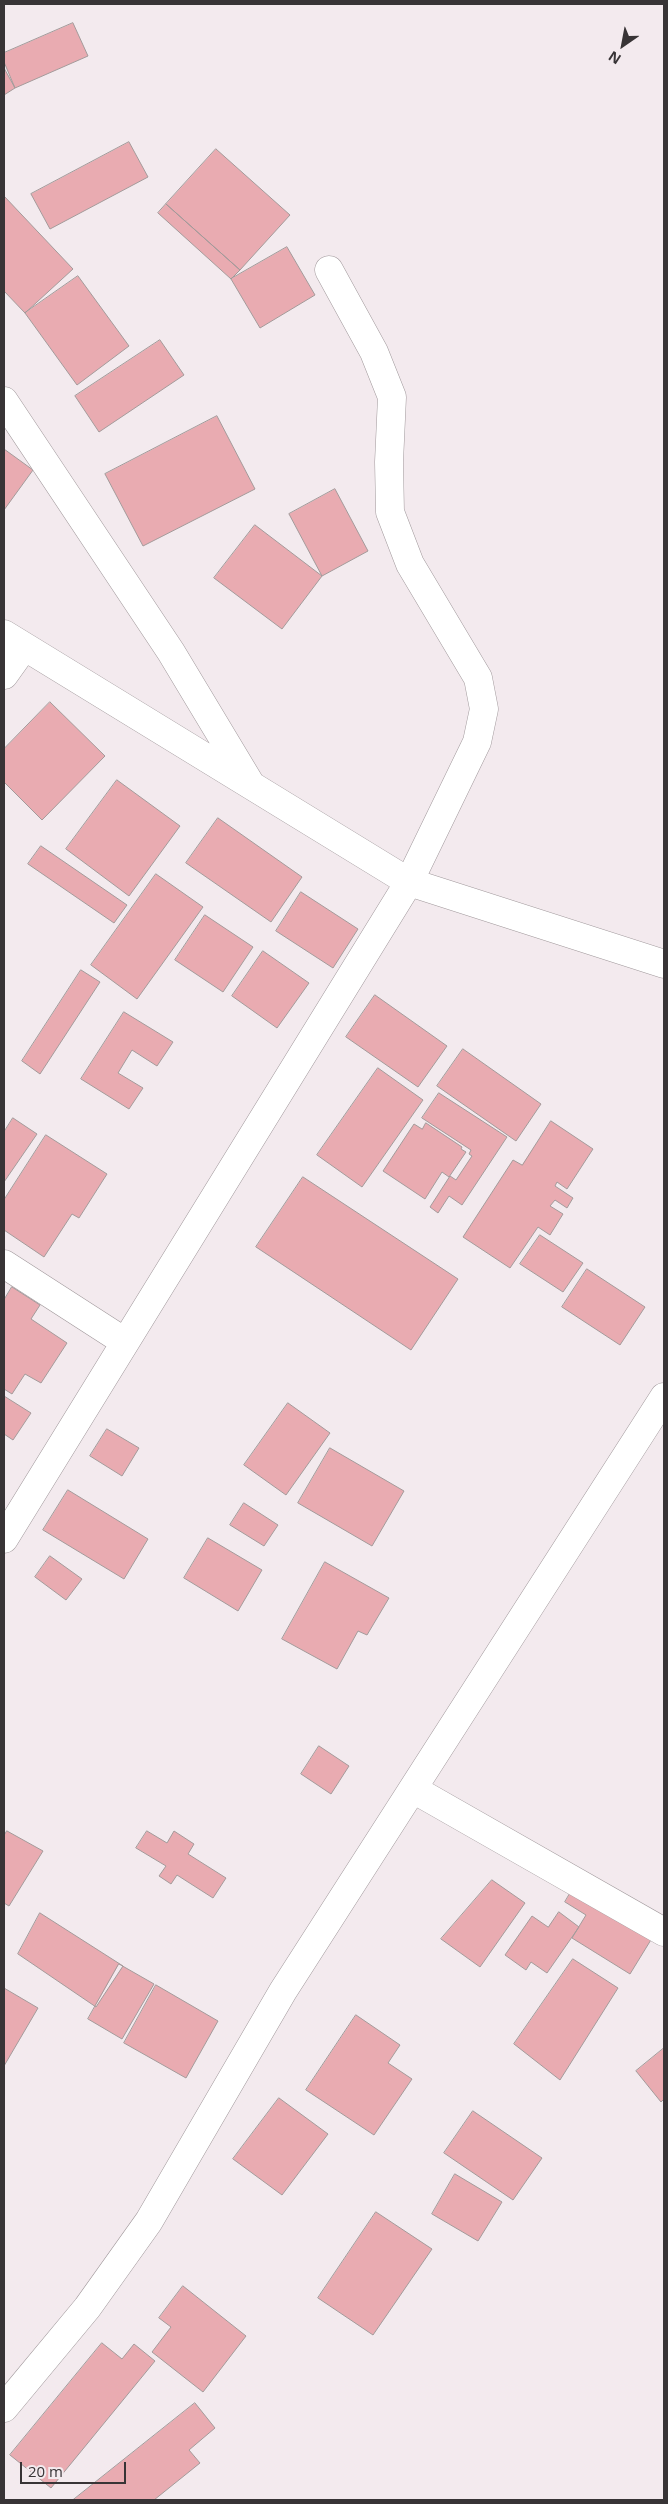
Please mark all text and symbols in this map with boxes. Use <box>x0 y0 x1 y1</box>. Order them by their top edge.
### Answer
north arrow <box>598 20 648 70</box>
text: N <box>605 47 625 69</box>
scale bar <box>22 2452 129 2484</box>
text: 20 m <box>28 2461 63 2481</box>

